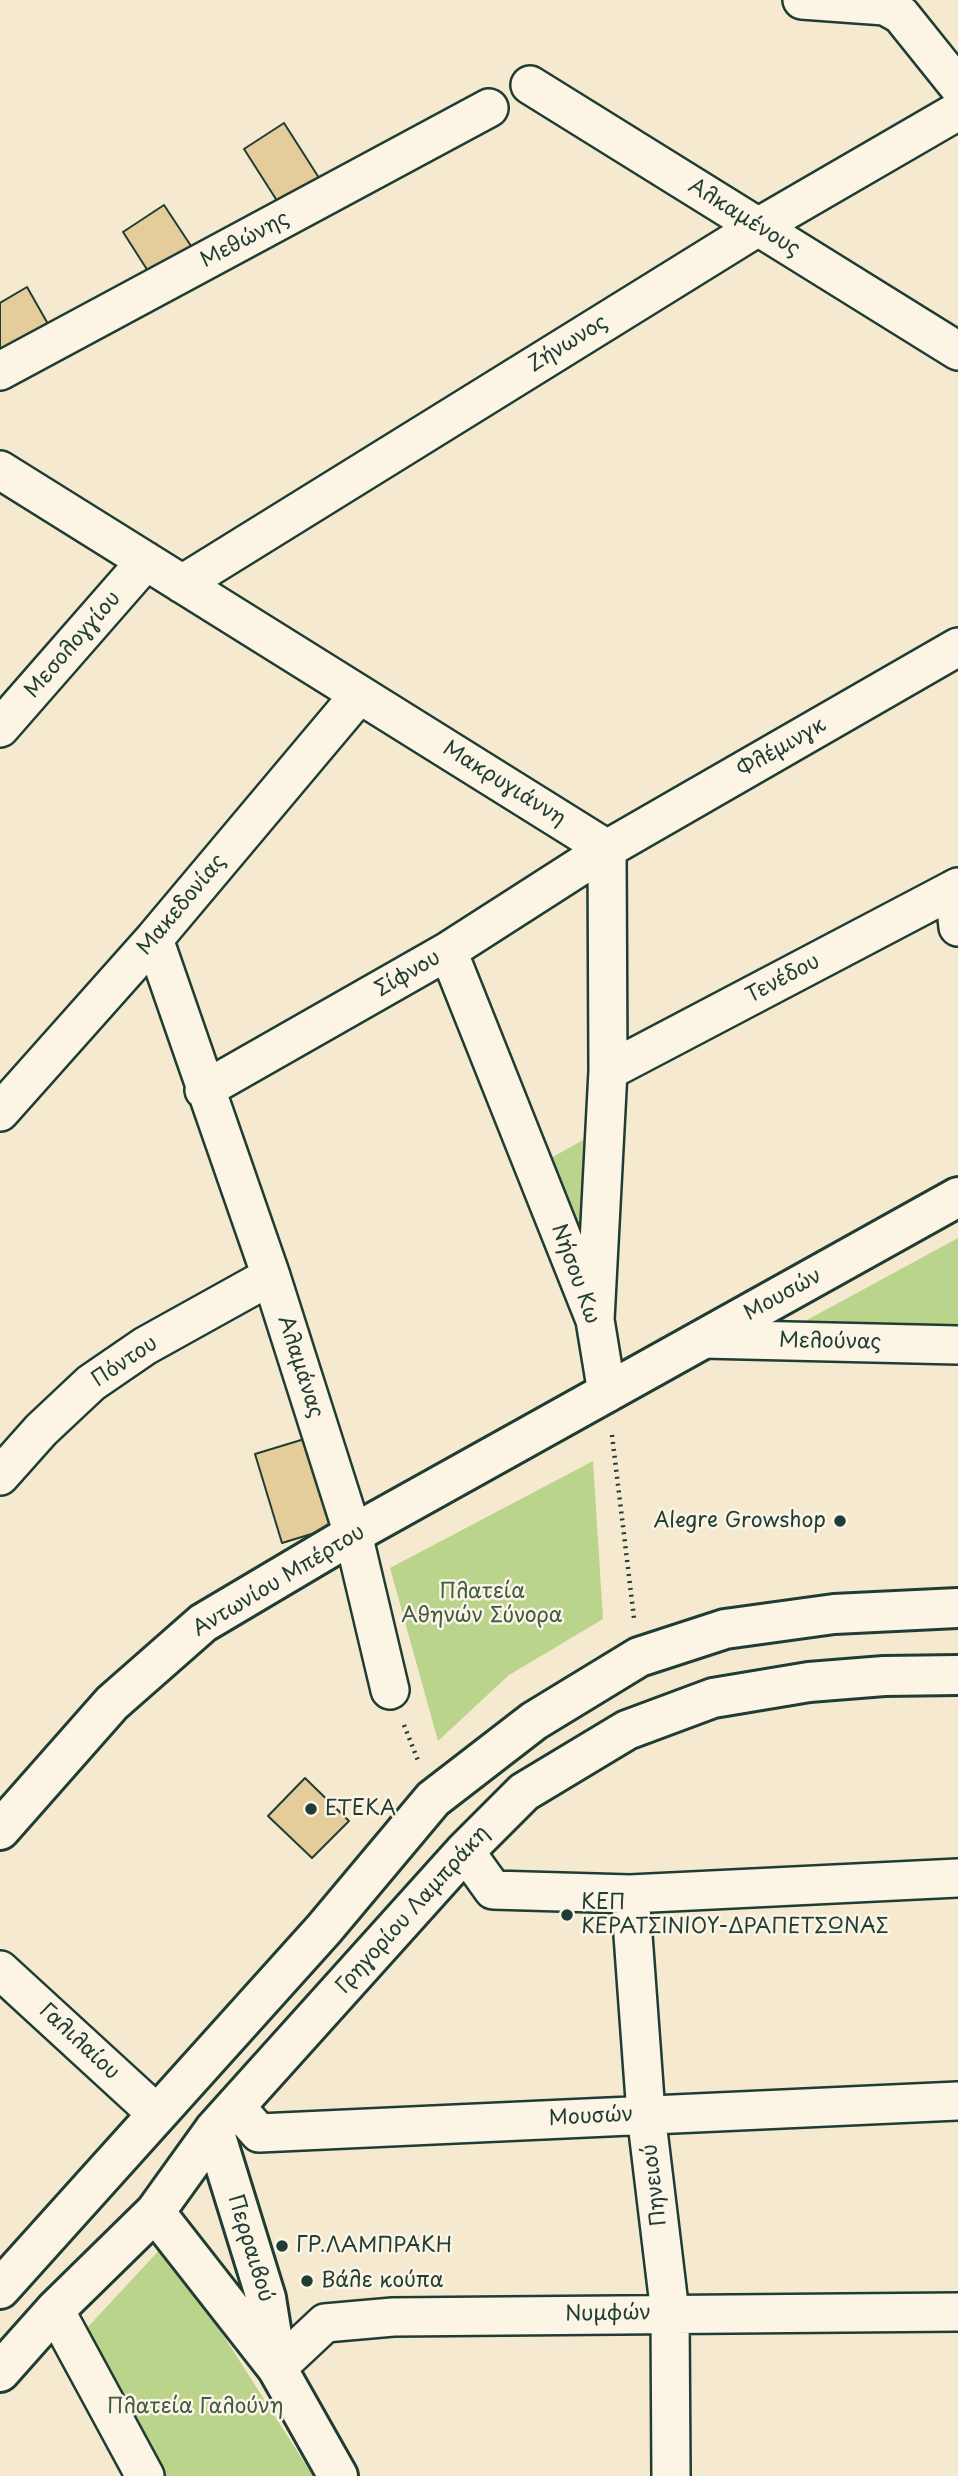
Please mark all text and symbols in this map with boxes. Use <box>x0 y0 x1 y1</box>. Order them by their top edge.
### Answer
street label: Αλκαμένους <box>684 174 804 262</box>
street label: Μεθώνης <box>196 206 294 274</box>
street label: Ζήνωνος <box>524 310 612 378</box>
street label: Μεσολογγίου <box>20 586 126 704</box>
street label: Φλέμινγκ <box>733 713 831 783</box>
street label: Μακρυγιάννη <box>438 736 570 832</box>
street label: Μακεδονίας <box>133 849 231 961</box>
street label: Σίφνου <box>371 945 445 1003</box>
street label: Τενέδου <box>742 949 824 1009</box>
street label: Νήσου Κω <box>545 1221 605 1327</box>
street label: Μουσών <box>740 1263 826 1327</box>
street label: Αλαμάνας <box>272 1313 328 1421</box>
street label: Μελούνας <box>779 1329 881 1355</box>
street label: Πόντου <box>88 1331 162 1393</box>
place label: Alegre Growshop <box>653 1508 826 1534</box>
marker: Alegre Growshop <box>832 1513 848 1529</box>
street label: Αντωνίου Μπέρτου <box>189 1520 369 1642</box>
park label: Πλατεία Αθηνών Σύνορα <box>401 1579 563 1629</box>
place label: ΕΤΕΚΑ <box>325 1796 396 1822</box>
marker: ΕΤΕΚΑ <box>303 1801 319 1817</box>
street label: Γρηγορίου Λαμπράκη <box>331 1821 495 1999</box>
place label: ΚΕΠ ΚΕΡΑΤΣΙΝΙΟΥ-ΔΡΑΠΕΤΣΩΝΑΣ <box>581 1890 889 1940</box>
marker: ΚΕΠ ΚΕΡΑΤΣΙΝΙΟΥ-ΔΡΑΠΕΤΣΩΝΑΣ <box>559 1907 575 1923</box>
street label: Γαλιλαίου <box>34 1999 124 2085</box>
street label: Μουσών <box>548 2102 634 2132</box>
street label: Πηνειού <box>637 2143 673 2227</box>
street label: Περραιβού <box>222 2191 278 2305</box>
place label: ΓΡ.ΛΑΜΠΡΑΚΗ <box>296 2233 452 2259</box>
marker: ΓΡ.ΛΑΜΠΡΑΚΗ <box>274 2238 290 2254</box>
place label: Βάλε κούπα <box>321 2268 444 2294</box>
marker: Βάλε κούπα <box>299 2273 315 2289</box>
street label: Νυμφών <box>565 2301 651 2327</box>
park label: Πλατεία Γαλούνη <box>107 2394 283 2420</box>

